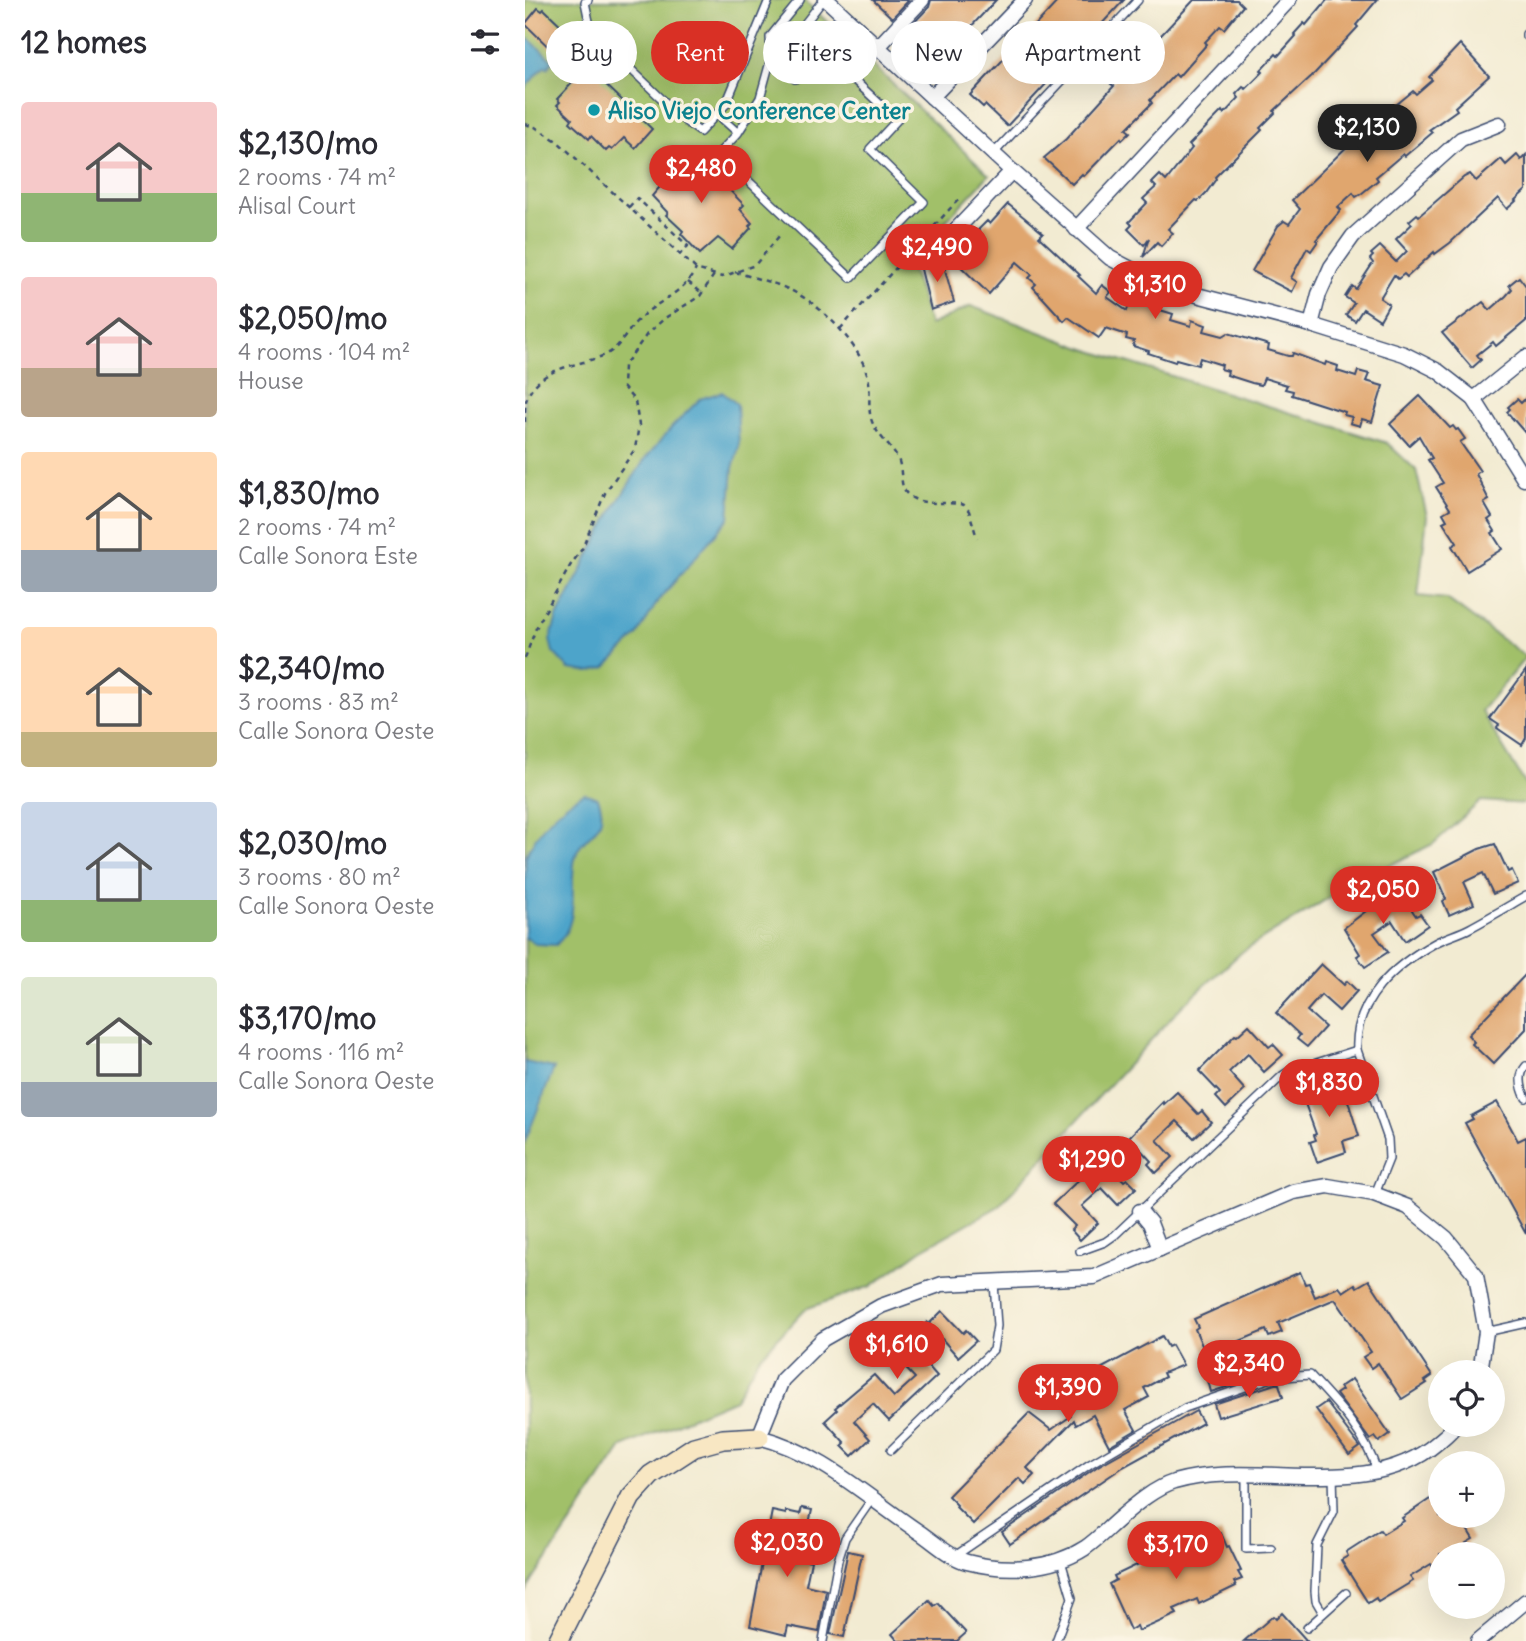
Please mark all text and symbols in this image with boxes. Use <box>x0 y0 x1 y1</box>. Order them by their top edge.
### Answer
chip: Buy <box>546 21 637 84</box>
chip: Rent <box>651 21 749 84</box>
chip: Filters <box>763 21 877 84</box>
chip: New <box>891 21 987 84</box>
chip: Apartment <box>1001 21 1165 84</box>
text: 12 homes <box>21 23 147 61</box>
icon: filters <box>466 23 504 61</box>
place label: Aliso Viejo Conference Center <box>608 96 911 125</box>
marker: Aliso Viejo Conference Center <box>586 102 602 118</box>
pin: $2,130 <box>1310 104 1424 164</box>
text: $2,130 <box>1334 112 1400 141</box>
text: $2,130/mo <box>238 124 378 162</box>
icon: home <box>77 130 161 214</box>
pin: $2,480 <box>644 146 758 205</box>
text: $2,480 <box>665 153 737 182</box>
text: 2 rooms · 74 m² <box>238 162 396 191</box>
text: Alisal Court <box>238 191 356 220</box>
pin: $2,490 <box>880 224 994 284</box>
text: $2,490 <box>901 232 973 261</box>
pin: $1,310 <box>1098 262 1212 321</box>
text: $1,310 <box>1123 269 1187 298</box>
text: $2,050/mo <box>238 299 387 337</box>
icon: home <box>77 305 161 389</box>
text: 4 rooms · 104 m² <box>238 337 410 366</box>
text: House <box>238 366 304 395</box>
text: $1,830/mo <box>238 474 380 512</box>
icon: home <box>77 480 161 564</box>
text: 2 rooms · 74 m² <box>238 512 396 541</box>
text: Calle Sonora Este <box>238 541 418 570</box>
text: $2,340/mo <box>238 649 385 687</box>
icon: home <box>77 655 161 739</box>
text: 3 rooms · 83 m² <box>238 687 399 716</box>
text: Calle Sonora Oeste <box>238 716 435 745</box>
text: $2,030/mo <box>238 824 387 862</box>
icon: home <box>77 830 161 914</box>
text: 3 rooms · 80 m² <box>238 862 401 891</box>
pin: $2,050 <box>1326 866 1440 926</box>
text: $2,050 <box>1346 874 1420 903</box>
text: Calle Sonora Oeste <box>238 891 435 920</box>
text: $3,170/mo <box>238 999 376 1037</box>
icon: home <box>77 1005 161 1089</box>
text: 4 rooms · 116 m² <box>238 1037 404 1066</box>
pin: $1,830 <box>1272 1060 1386 1119</box>
text: Calle Sonora Oeste <box>238 1066 435 1095</box>
text: $1,830 <box>1295 1067 1363 1096</box>
pin: $1,290 <box>1035 1136 1149 1196</box>
text: $1,290 <box>1058 1144 1126 1173</box>
pin: $1,610 <box>840 1322 954 1381</box>
text: $1,610 <box>865 1329 929 1358</box>
pin: $2,340 <box>1192 1340 1306 1400</box>
text: $2,340 <box>1213 1348 1285 1377</box>
map controls <box>1428 1360 1505 1619</box>
button: locate <box>1428 1360 1505 1437</box>
pin: $1,390 <box>1011 1364 1125 1424</box>
text: $1,390 <box>1034 1372 1102 1401</box>
button: + <box>1428 1451 1505 1528</box>
pin: $2,030 <box>730 1520 844 1579</box>
pin: $3,170 <box>1119 1522 1233 1581</box>
text: $2,030 <box>750 1527 824 1556</box>
text: $3,170 <box>1143 1529 1209 1558</box>
button: − <box>1428 1542 1505 1619</box>

